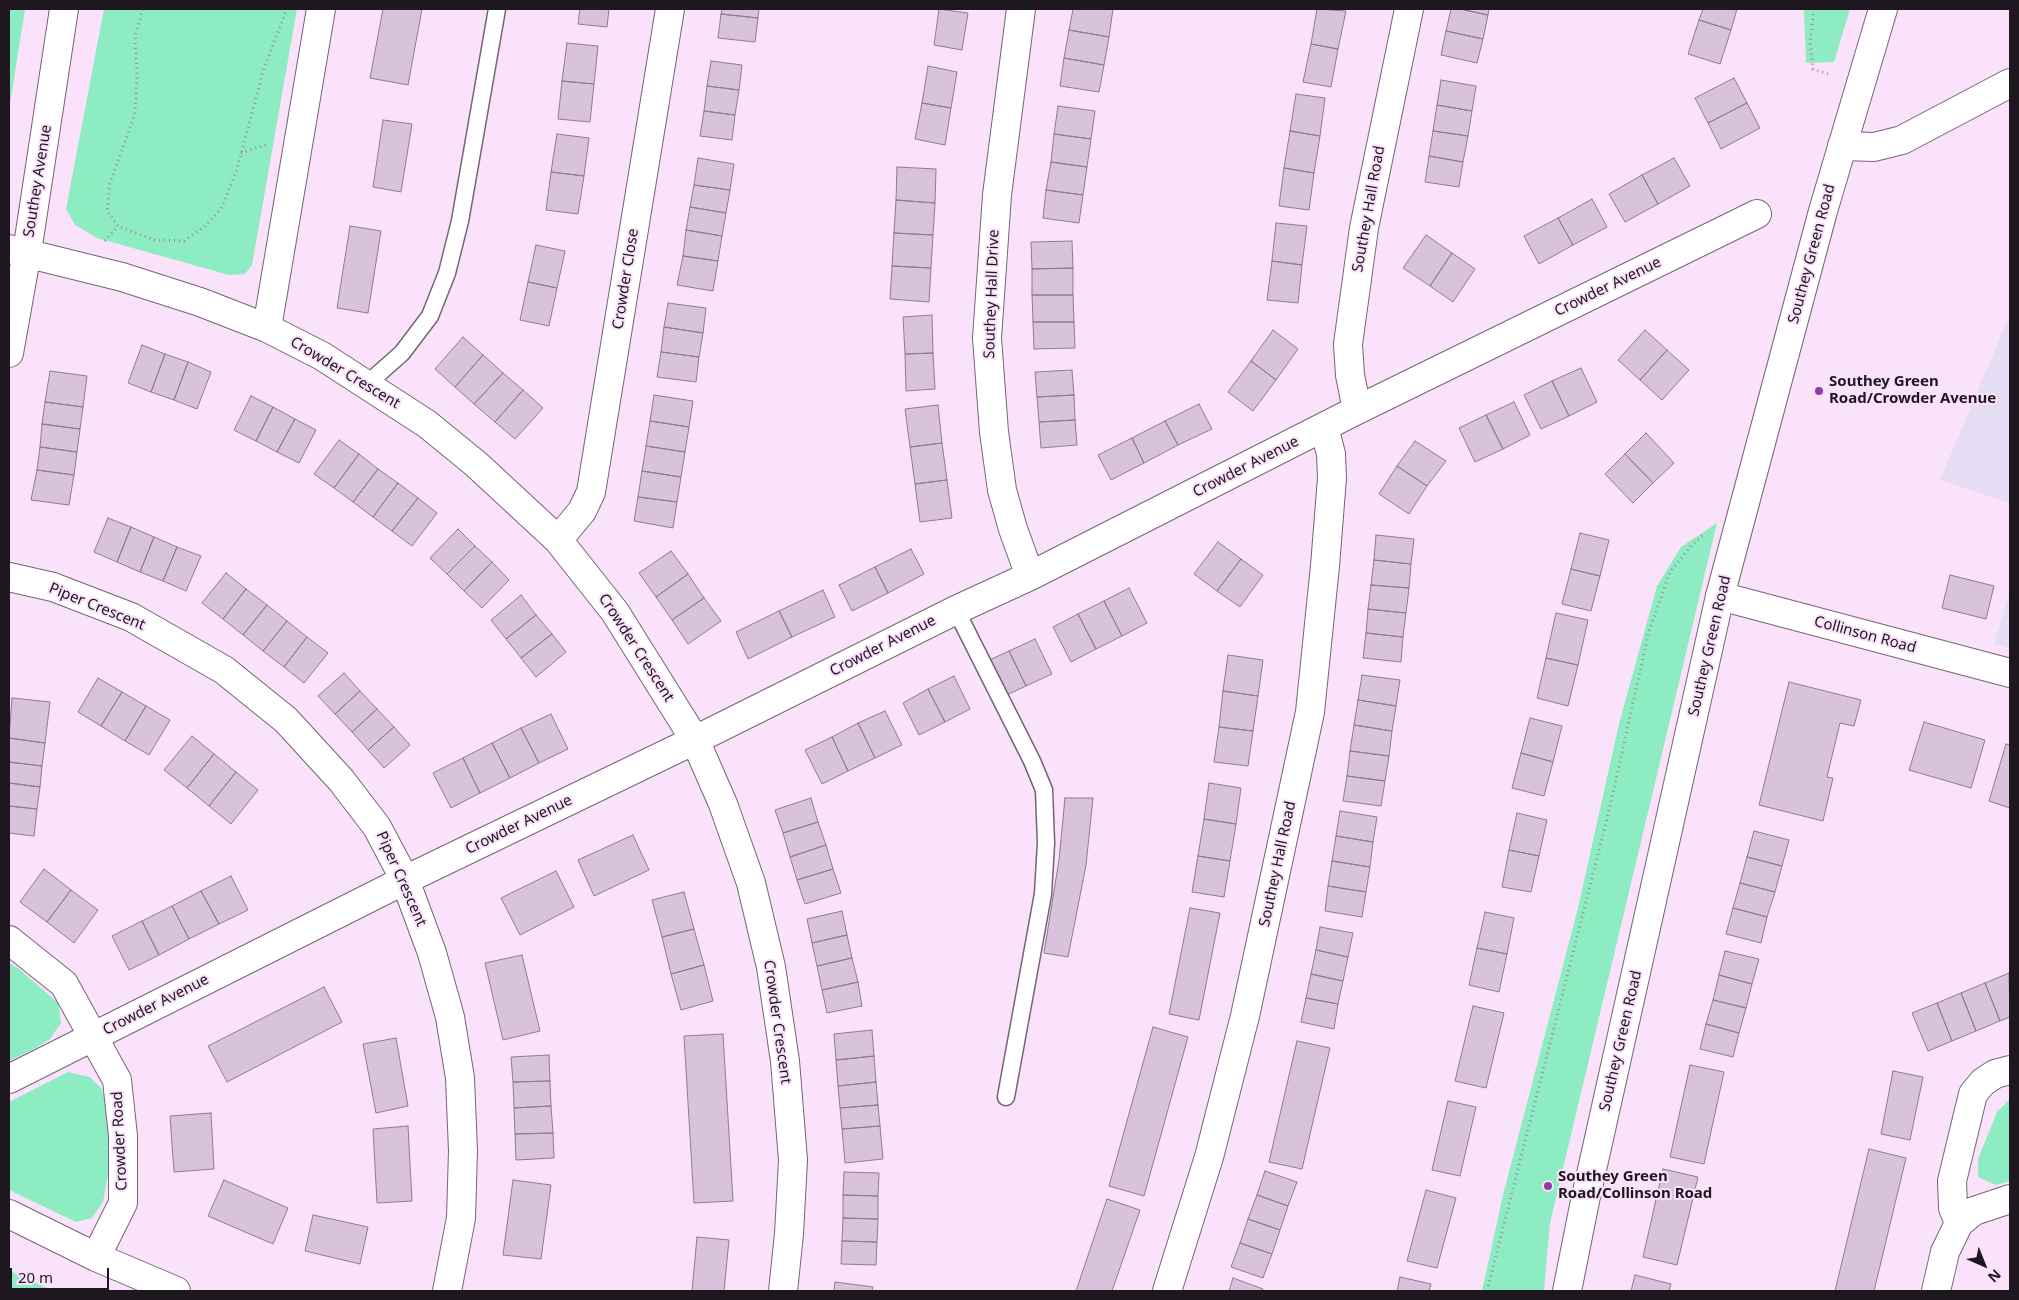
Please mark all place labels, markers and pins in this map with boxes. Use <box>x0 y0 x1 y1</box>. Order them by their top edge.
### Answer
place label: Southey Green Road/Crowder Avenue <box>1829 373 1996 408</box>
marker: Southey Green Road/Crowder Avenue <box>1813 385 1825 397</box>
place label: Southey Green Road/Collinson Road <box>1558 1168 1712 1203</box>
marker: Southey Green Road/Collinson Road <box>1542 1180 1554 1192</box>

